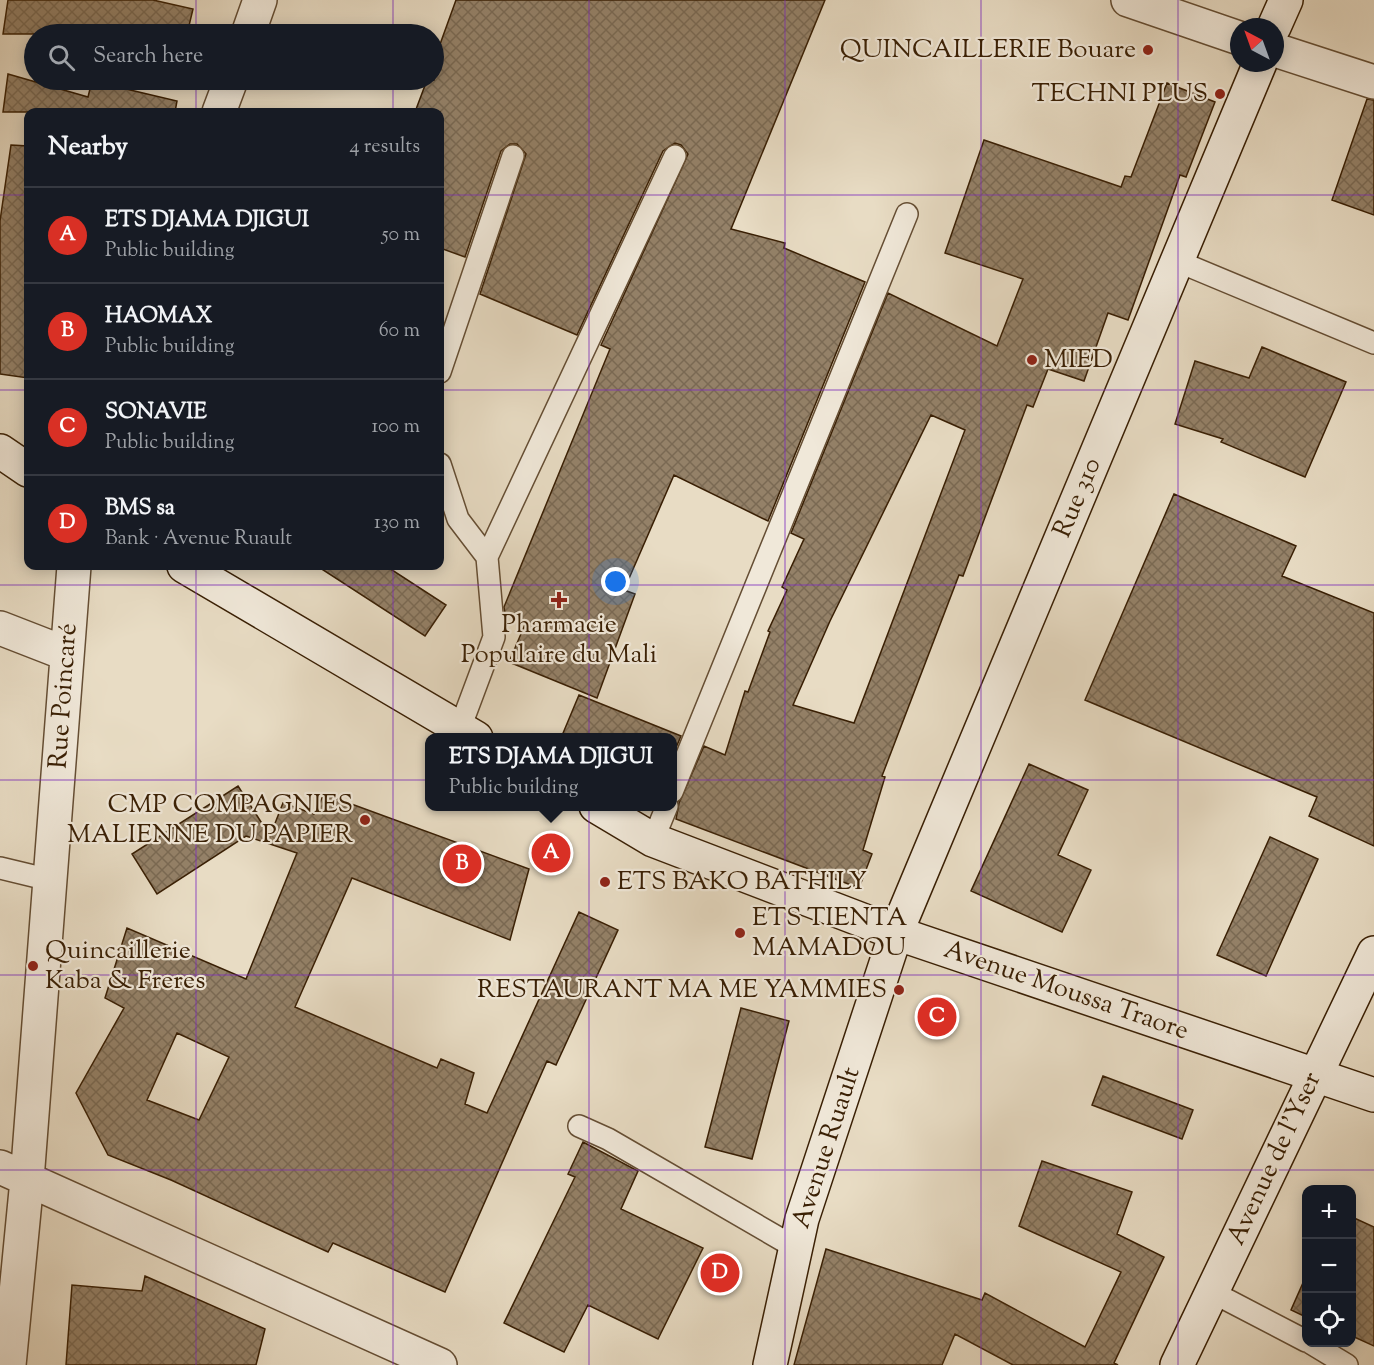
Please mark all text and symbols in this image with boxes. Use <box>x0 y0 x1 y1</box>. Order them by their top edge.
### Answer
north arrow <box>1230 18 1284 72</box>
search box <box>24 24 444 90</box>
place label: QUINCAILLERIE Bouare <box>840 32 1136 69</box>
icon: search <box>45 41 78 74</box>
text: Search here <box>93 41 203 73</box>
marker: QUINCAILLERIE Bouare <box>1141 43 1155 57</box>
place label: TECHNI PLUS <box>1031 76 1208 113</box>
marker: TECHNI PLUS <box>1213 87 1227 101</box>
text: Nearby <box>48 129 128 166</box>
text: 4 results <box>349 133 420 162</box>
text: ETS DJAMA DJIGUI <box>105 205 309 237</box>
text: A <box>59 221 76 250</box>
text: 50 m <box>382 221 420 250</box>
text: Public building <box>105 237 235 266</box>
text: HAOMAX <box>105 301 212 333</box>
text: B <box>61 317 74 346</box>
text: 60 m <box>379 317 420 346</box>
text: Public building <box>105 333 235 362</box>
place label: MIED <box>1044 342 1113 379</box>
marker: MIED <box>1025 353 1039 367</box>
text: SONAVIE <box>105 397 207 429</box>
text: C <box>59 413 76 442</box>
text: 100 m <box>371 413 420 442</box>
text: Public building <box>105 429 235 458</box>
street label: Rue 310 <box>1045 452 1111 544</box>
text: BMS sa <box>105 493 175 525</box>
text: D <box>60 509 75 538</box>
text: 130 m <box>374 509 420 538</box>
text: Bank · Avenue Ruault <box>105 525 292 554</box>
your location <box>601 567 630 596</box>
marker: Pharmacie Populaire du Mali <box>552 593 566 607</box>
place label: Pharmacie Populaire du Mali <box>461 607 657 674</box>
street label: Rue Poincaré <box>40 622 88 770</box>
popup <box>425 733 677 811</box>
text: ETS DJAMA DJIGUI <box>449 742 653 774</box>
text: Public building <box>449 774 579 803</box>
place label: CMP COMPAGNIES MALIENNE DU PAPIER <box>67 787 353 854</box>
marker: CMP COMPAGNIES MALIENNE DU PAPIER <box>358 813 372 827</box>
pin: A <box>532 830 570 876</box>
pin: B <box>442 842 482 886</box>
place label: ETS BAKO BATHILY <box>617 864 867 901</box>
marker: ETS BAKO BATHILY <box>598 875 612 889</box>
place label: ETS TIENTA MAMADOU <box>752 900 907 967</box>
marker: ETS TIENTA MAMADOU <box>733 926 747 940</box>
street label: Avenue Moussa Traore <box>939 932 1193 1050</box>
place label: Quincaillerie Kaba & Freres <box>45 933 205 1000</box>
marker: Quincaillerie Kaba & Freres <box>26 959 40 973</box>
place label: RESTAURANT MA ME YAMMIES <box>477 972 887 1009</box>
marker: RESTAURANT MA ME YAMMIES <box>892 983 906 997</box>
pin: C <box>918 994 956 1040</box>
street label: Avenue Ruault <box>783 1062 871 1234</box>
street label: Avenue de l'Yser <box>1219 1066 1331 1252</box>
map controls <box>1302 1185 1356 1347</box>
button: + <box>1302 1185 1356 1239</box>
button: − <box>1302 1239 1356 1293</box>
pin: D <box>700 1250 740 1296</box>
button: locate <box>1302 1293 1356 1347</box>

